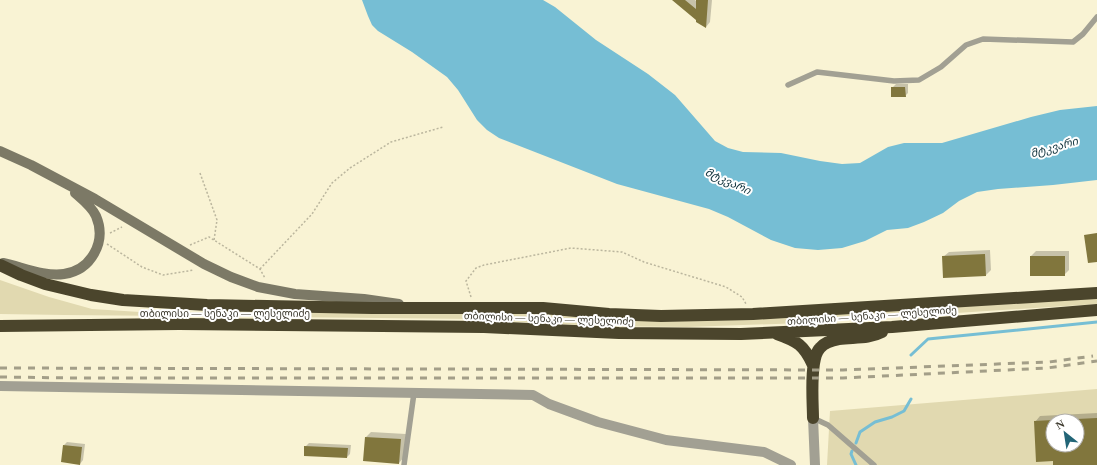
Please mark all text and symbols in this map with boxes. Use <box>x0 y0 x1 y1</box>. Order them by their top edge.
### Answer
water label: მტკვარი <box>1029 134 1080 160</box>
water label: მტკვარი <box>703 166 753 198</box>
street label: თბილისი — სენაკი — ლესელიძე <box>787 304 958 328</box>
street label: თბილისი — სენაკი — ლესელიძე <box>140 308 310 320</box>
street label: თბილისი — სენაკი — ლესელიძე <box>464 310 634 328</box>
north arrow <box>1045 413 1085 453</box>
text: N <box>1054 417 1066 432</box>

